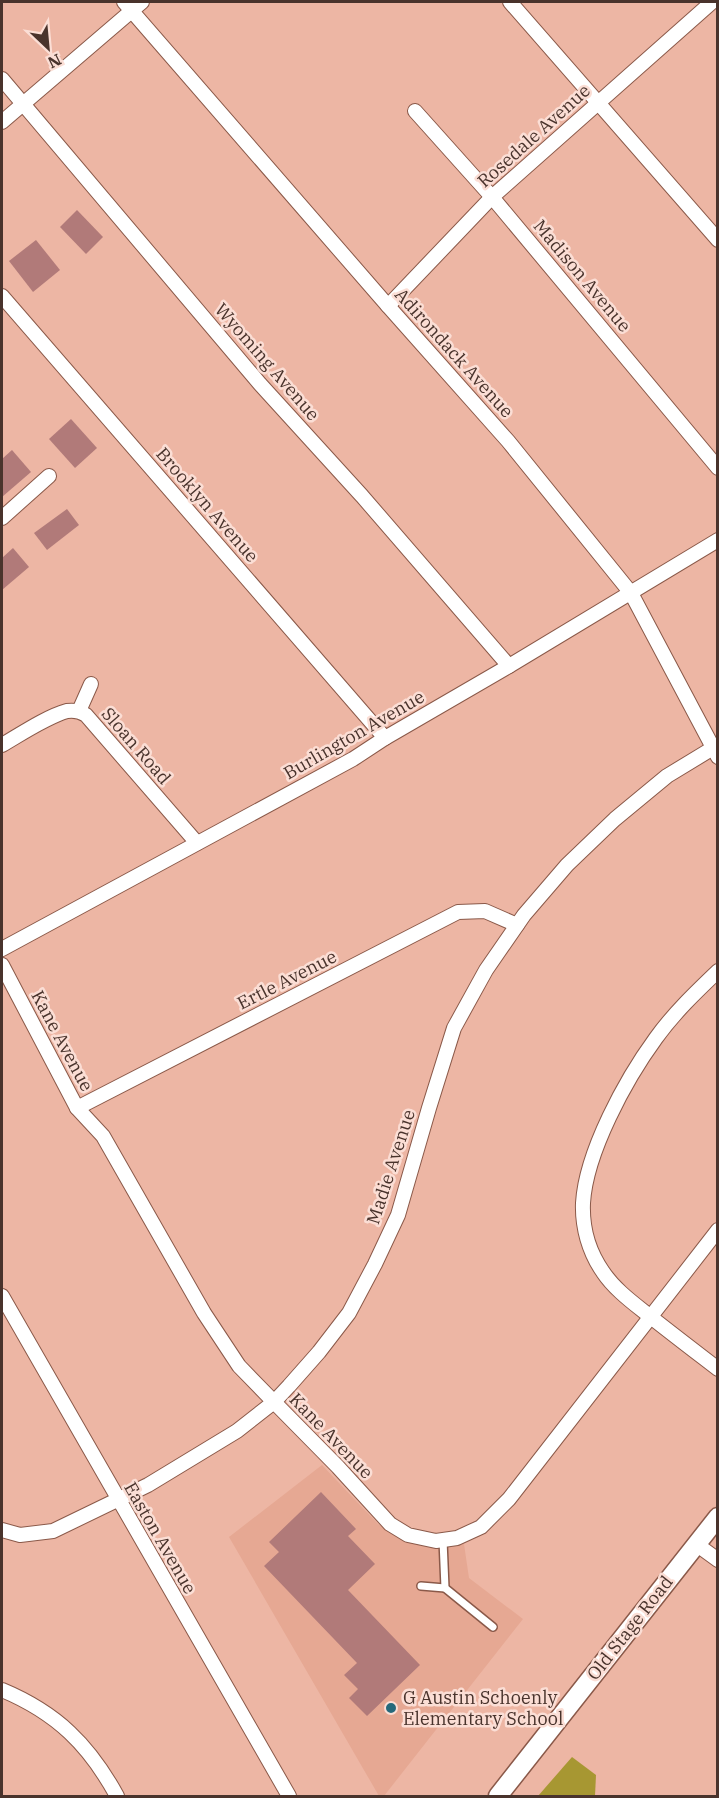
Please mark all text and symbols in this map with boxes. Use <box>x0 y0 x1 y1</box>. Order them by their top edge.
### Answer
north arrow <box>18 18 78 78</box>
text: N <box>45 50 65 73</box>
street label: Rosedale Avenue <box>473 79 595 192</box>
street label: Madison Avenue <box>529 215 636 337</box>
street label: Adirondack Avenue <box>390 283 519 422</box>
street label: Wyoming Avenue <box>210 298 325 425</box>
street label: Brooklyn Avenue <box>151 442 264 567</box>
street label: Burlington Avenue <box>279 685 428 784</box>
street label: Sloan Road <box>97 702 176 789</box>
street label: Ertle Avenue <box>233 945 340 1014</box>
street label: Kane Avenue <box>26 986 99 1095</box>
street label: Madie Avenue <box>361 1107 420 1227</box>
street label: Kane Avenue <box>285 1388 378 1484</box>
street label: Easton Avenue <box>119 1478 202 1598</box>
street label: Old Stage Road <box>582 1571 678 1685</box>
place label: G Austin Schoenly Elementary School <box>403 1686 563 1730</box>
marker: G Austin Schoenly Elementary School <box>384 1701 398 1715</box>

